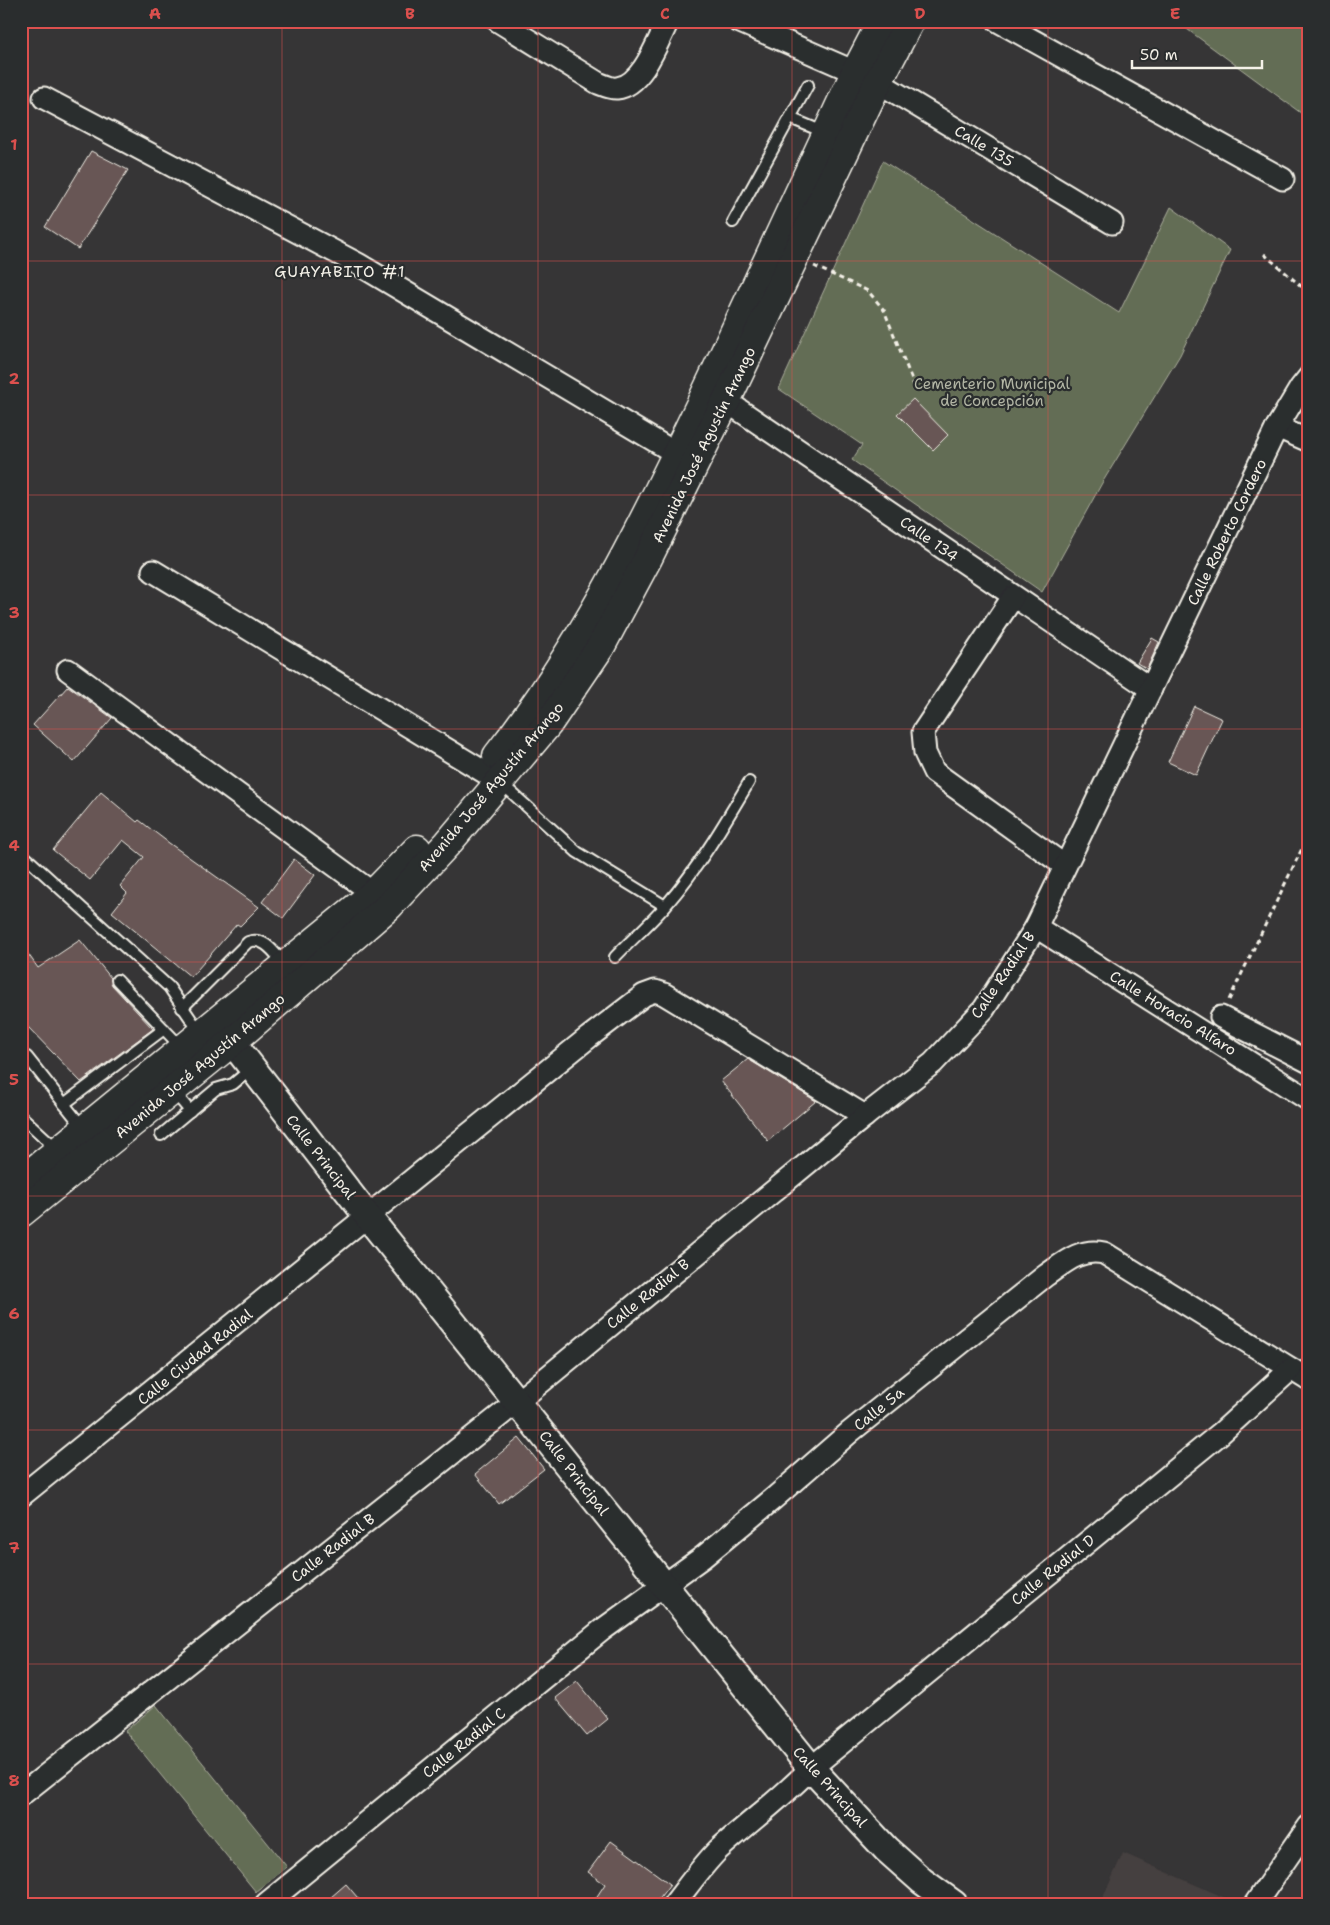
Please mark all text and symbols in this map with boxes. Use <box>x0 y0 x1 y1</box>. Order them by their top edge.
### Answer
text: A <box>149 3 161 24</box>
text: B <box>405 3 415 24</box>
text: C <box>660 3 670 24</box>
text: D <box>914 3 926 24</box>
text: E <box>1170 3 1180 24</box>
scale bar <box>1132 38 1262 70</box>
text: 50 m <box>1140 45 1178 65</box>
street label: Calle 135 <box>951 121 1017 171</box>
text: 1 <box>10 134 18 155</box>
district label: GUAYABITO #1 <box>274 261 406 282</box>
street label: Avenida José Agustín Arango <box>648 344 760 546</box>
text: 2 <box>8 368 20 389</box>
park label: Cementerio Municipal de Concepción <box>914 374 1071 411</box>
street label: Calle Roberto Cordero <box>1183 455 1271 609</box>
street label: Calle 134 <box>896 512 962 566</box>
text: 3 <box>8 602 20 623</box>
street label: Avenida José Agustín Arango <box>414 698 568 876</box>
text: 4 <box>8 835 20 856</box>
street label: Calle Radial B <box>966 927 1040 1023</box>
street label: Calle Horacio Alfaro <box>1106 966 1240 1060</box>
street label: Avenida José Agustín Arango <box>111 989 289 1143</box>
text: 5 <box>9 1069 19 1090</box>
street label: Calle Principal <box>282 1110 361 1204</box>
street label: Calle Radial B <box>602 1254 694 1334</box>
text: 6 <box>8 1303 20 1324</box>
street label: Calle Ciudad Radial <box>133 1304 257 1410</box>
street label: Calle 5a <box>850 1382 909 1435</box>
street label: Calle Principal <box>535 1426 614 1520</box>
street label: Calle Radial B <box>287 1509 379 1587</box>
street label: Calle Radial D <box>1007 1530 1099 1610</box>
text: 7 <box>8 1537 20 1558</box>
street label: Calle Radial C <box>418 1703 510 1783</box>
street label: Calle Principal <box>788 1742 872 1832</box>
text: 8 <box>8 1770 20 1791</box>

